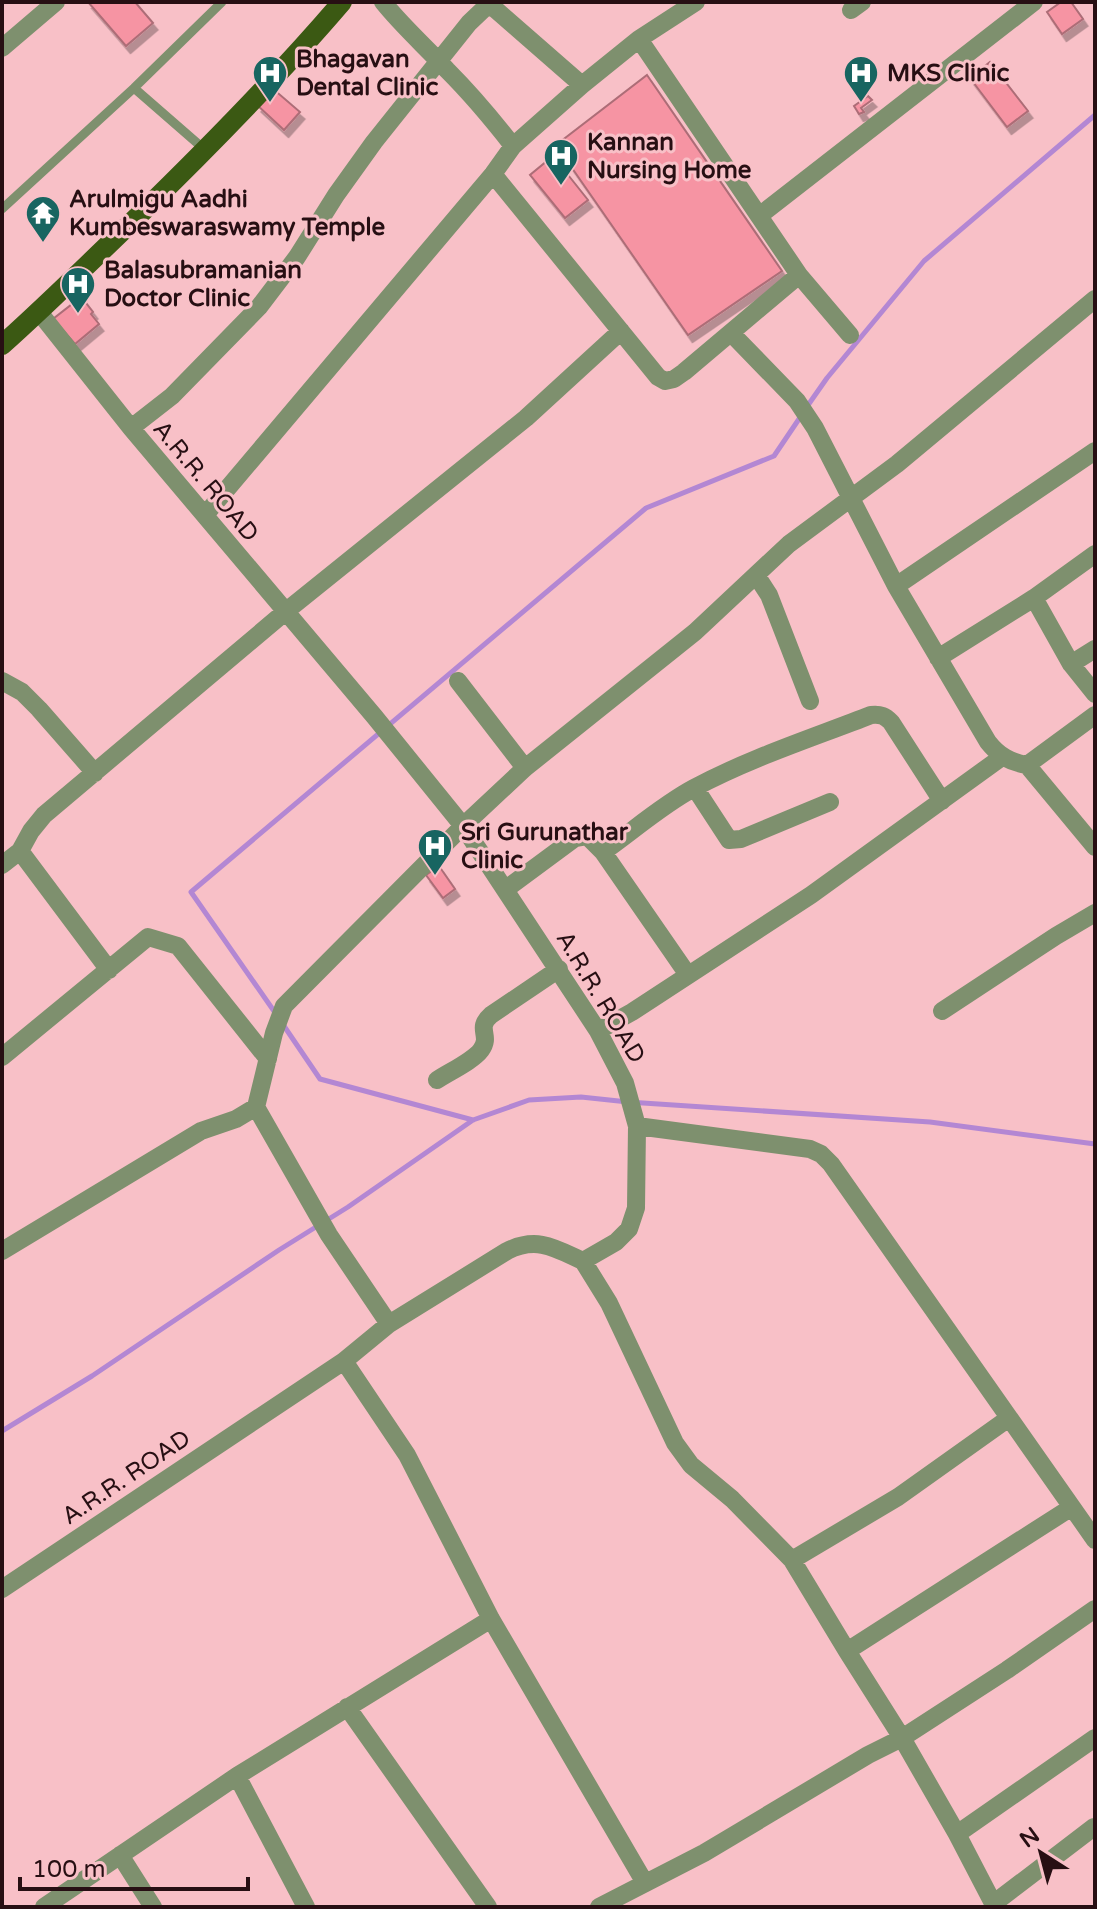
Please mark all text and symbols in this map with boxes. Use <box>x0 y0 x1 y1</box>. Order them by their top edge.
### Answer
place label: Bhagavan Dental Clinic <box>296 45 439 102</box>
hospital icon: Bhagavan Dental Clinic <box>251 54 289 104</box>
hospital icon: MKS Clinic <box>842 54 880 104</box>
place label: MKS Clinic <box>887 59 1010 88</box>
place label: Kannan Nursing Home <box>587 128 752 185</box>
hospital icon: Kannan Nursing Home <box>542 137 580 187</box>
place label: Arulmigu Aadhi Kumbeswaraswamy Temple <box>69 185 385 242</box>
temple icon: Arulmigu Aadhi Kumbeswaraswamy Temple <box>24 194 62 244</box>
place label: Balasubramanian Doctor Clinic <box>104 256 302 313</box>
hospital icon: Balasubramanian Doctor Clinic <box>59 265 97 315</box>
street label: A.R.R. ROAD <box>147 415 265 548</box>
place label: Sri Gurunathar Clinic <box>461 818 629 875</box>
hospital icon: Sri Gurunathar Clinic <box>416 827 454 877</box>
street label: A.R.R. ROAD <box>550 926 651 1069</box>
street label: A.R.R. ROAD <box>56 1424 196 1531</box>
north arrow <box>1001 1813 1081 1893</box>
text: N <box>1015 1822 1045 1853</box>
scale bar <box>20 1841 248 1891</box>
text: 100 m <box>32 1855 106 1884</box>

